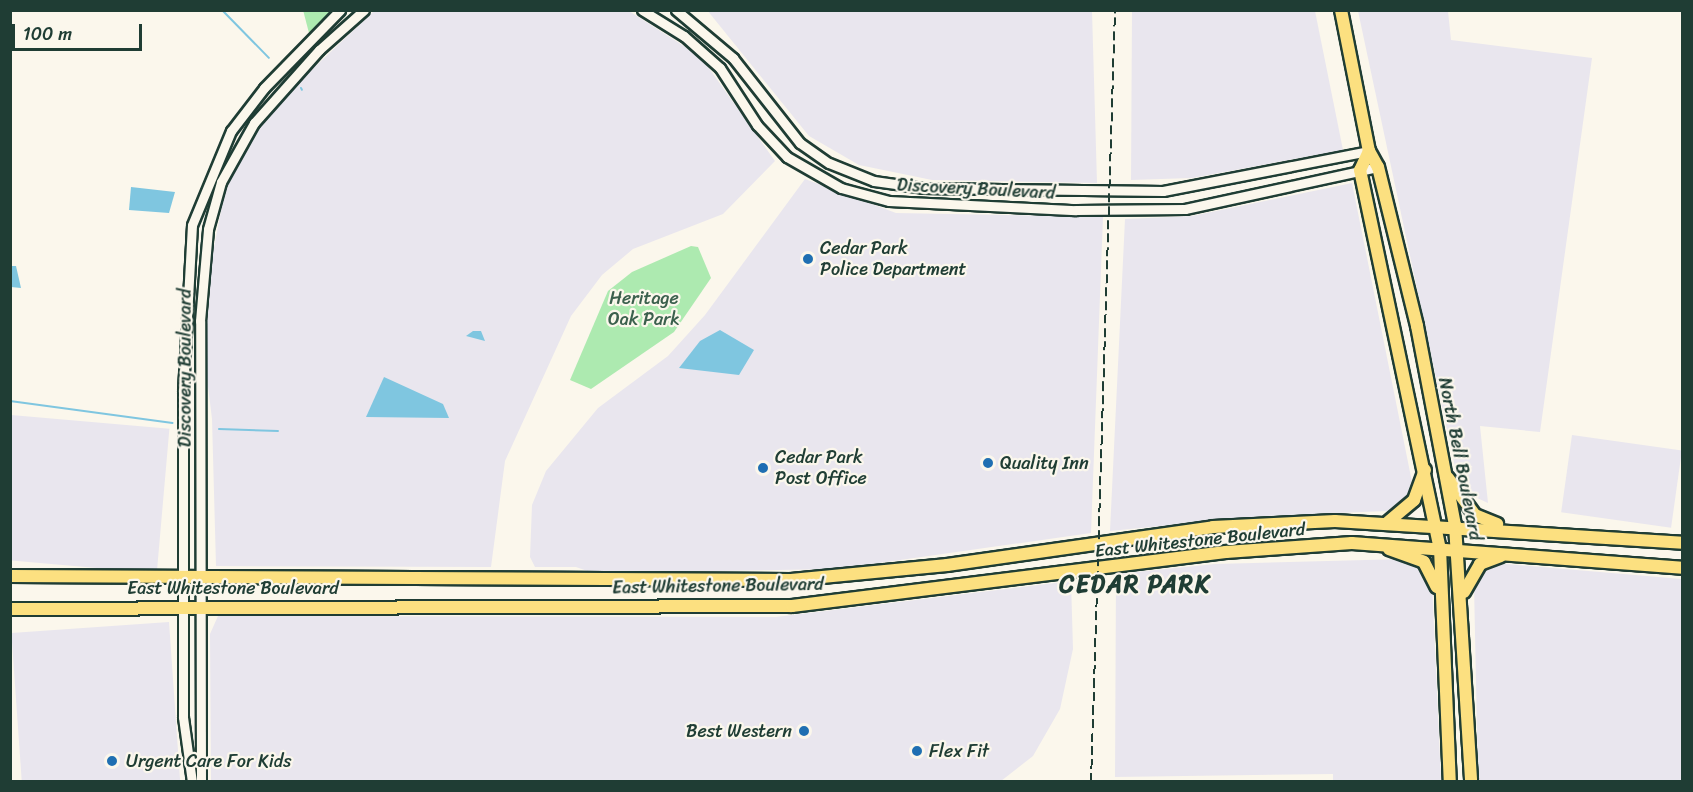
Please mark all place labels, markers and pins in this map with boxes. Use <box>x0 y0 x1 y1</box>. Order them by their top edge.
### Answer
place label: Cedar Park Police Department <box>820 238 965 280</box>
marker: Cedar Park Police Department <box>801 252 815 266</box>
place label: Cedar Park Post Office <box>775 447 867 490</box>
place label: Quality Inn <box>1000 452 1089 474</box>
marker: Quality Inn <box>981 456 995 470</box>
marker: Cedar Park Post Office <box>756 461 770 475</box>
place label: Best Western <box>685 720 792 742</box>
marker: Best Western <box>797 724 811 738</box>
place label: Flex Fit <box>929 740 990 762</box>
marker: Flex Fit <box>910 744 924 758</box>
place label: Urgent Care For Kids <box>126 750 292 772</box>
marker: Urgent Care For Kids <box>103 752 121 770</box>

